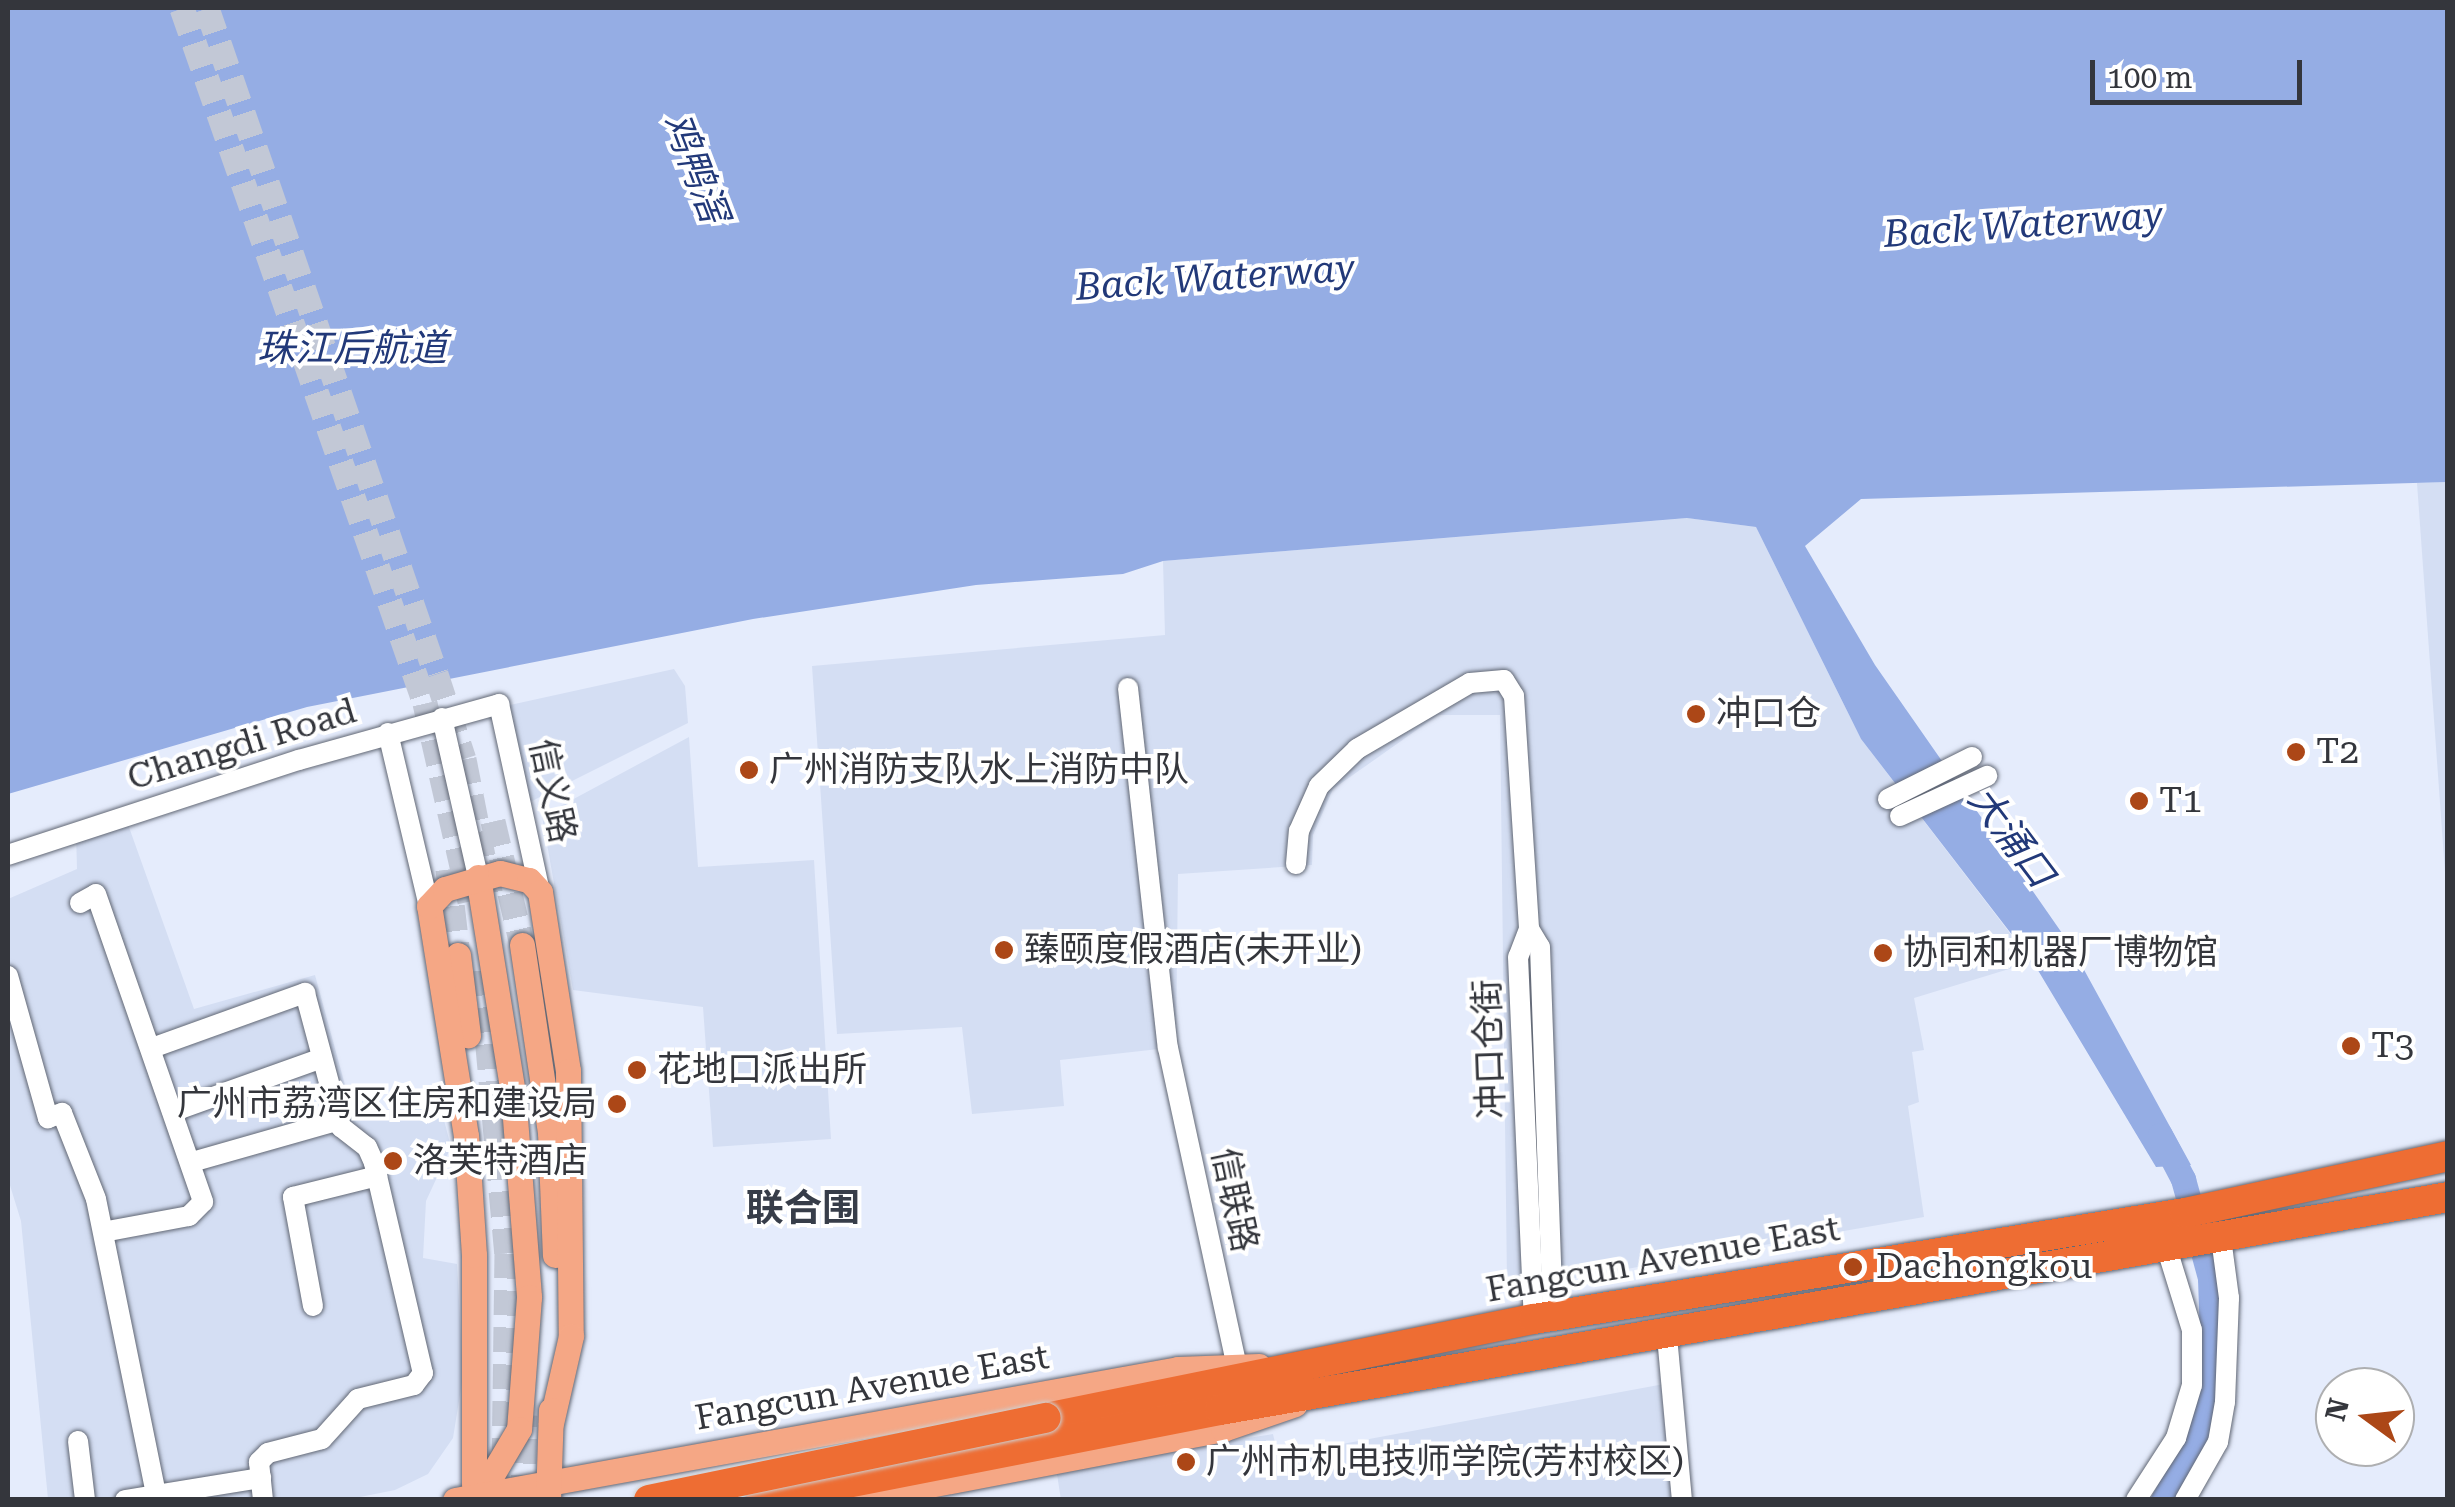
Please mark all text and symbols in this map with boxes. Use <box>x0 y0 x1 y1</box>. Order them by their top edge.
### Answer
scale bar <box>2095 40 2308 102</box>
text: 100 m <box>2107 60 2192 95</box>
water label: 鸡鸭滘 <box>653 107 737 229</box>
water label: Back Waterway <box>1882 193 2164 257</box>
water label: Back Waterway <box>1074 246 1356 310</box>
water label: 珠江后航道 <box>257 326 447 372</box>
street label: Changdi Road <box>123 690 361 800</box>
place label: 冲口仓 <box>1716 693 1821 735</box>
marker: 冲口仓 <box>1685 703 1707 725</box>
place label: T2 <box>2316 731 2359 773</box>
street label: 信义路 <box>521 735 583 847</box>
marker: T2 <box>2285 741 2307 763</box>
place label: 广州消防支队水上消防中队 <box>769 749 1189 791</box>
marker: 广州消防支队水上消防中队 <box>738 759 760 781</box>
water label: 大涌口 <box>1958 778 2064 896</box>
place label: T1 <box>2159 780 2202 822</box>
marker: T1 <box>2128 790 2150 812</box>
place label: 臻颐度假酒店(未开业) <box>1024 929 1362 971</box>
place label: 协同和机器厂博物馆 <box>1903 932 2218 974</box>
marker: 臻颐度假酒店(未开业) <box>993 939 1015 961</box>
marker: 协同和机器厂博物馆 <box>1872 942 1894 964</box>
street label: 冲口仓街 <box>1467 978 1513 1120</box>
place label: T3 <box>2371 1025 2414 1067</box>
marker: T3 <box>2340 1035 2362 1057</box>
place label: 花地口派出所 <box>657 1049 867 1091</box>
marker: 花地口派出所 <box>626 1059 648 1081</box>
place label: 广州市荔湾区住房和建设局 <box>177 1083 597 1125</box>
marker: 广州市荔湾区住房和建设局 <box>606 1093 628 1115</box>
place label: 洛芙特酒店 <box>413 1140 588 1182</box>
street label: 信联路 <box>1203 1144 1265 1256</box>
marker: 洛芙特酒店 <box>382 1150 404 1172</box>
district label: 联合围 <box>746 1186 860 1232</box>
street label: Fangcun Avenue East <box>1483 1208 1843 1312</box>
place label: Dachongkou <box>1876 1246 2092 1288</box>
marker: Dachongkou <box>1840 1254 1866 1280</box>
street label: Fangcun Avenue East <box>692 1336 1052 1440</box>
north arrow <box>2315 1367 2415 1467</box>
text: N <box>2319 1395 2356 1424</box>
place label: 广州市机电技师学院(芳村校区) <box>1206 1441 1684 1483</box>
marker: 广州市机电技师学院(芳村校区) <box>1175 1451 1197 1473</box>

